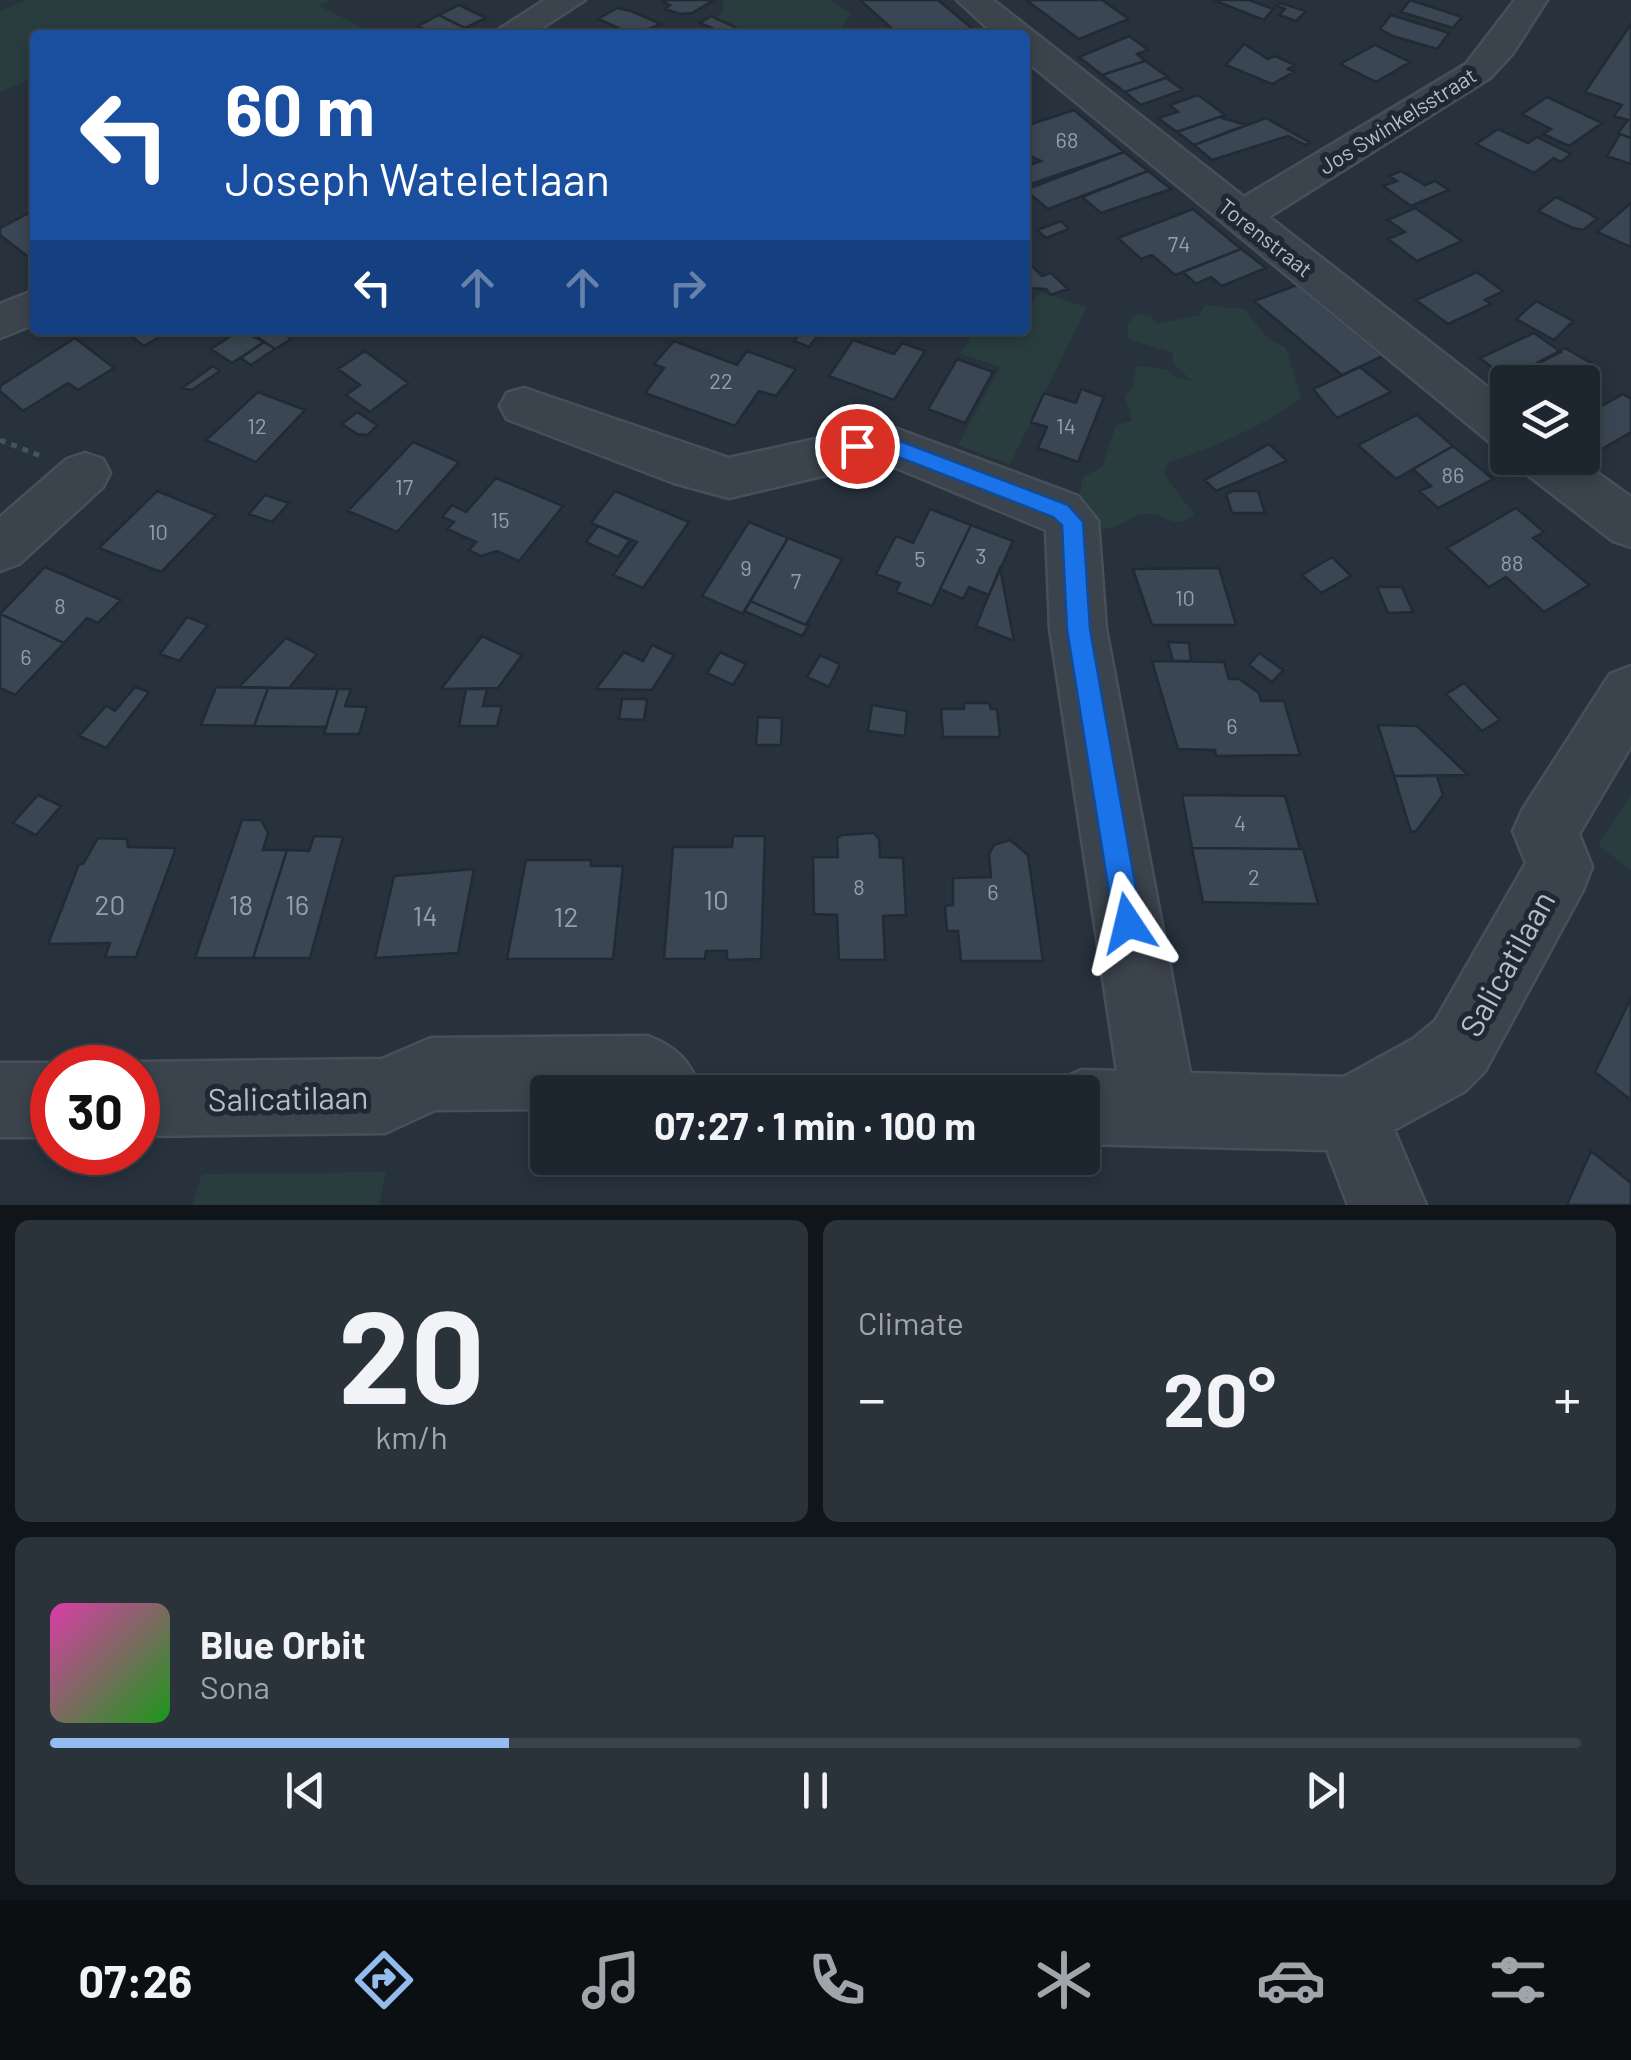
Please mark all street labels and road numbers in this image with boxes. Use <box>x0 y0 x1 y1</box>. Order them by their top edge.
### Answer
street label: Jos Swinkelsstraat <box>1314 61 1480 179</box>
street label: Torenstraat <box>1214 192 1318 282</box>
street label: Salicatilaan <box>1450 884 1562 1042</box>
street label: Salicatilaan <box>207 1077 369 1117</box>

